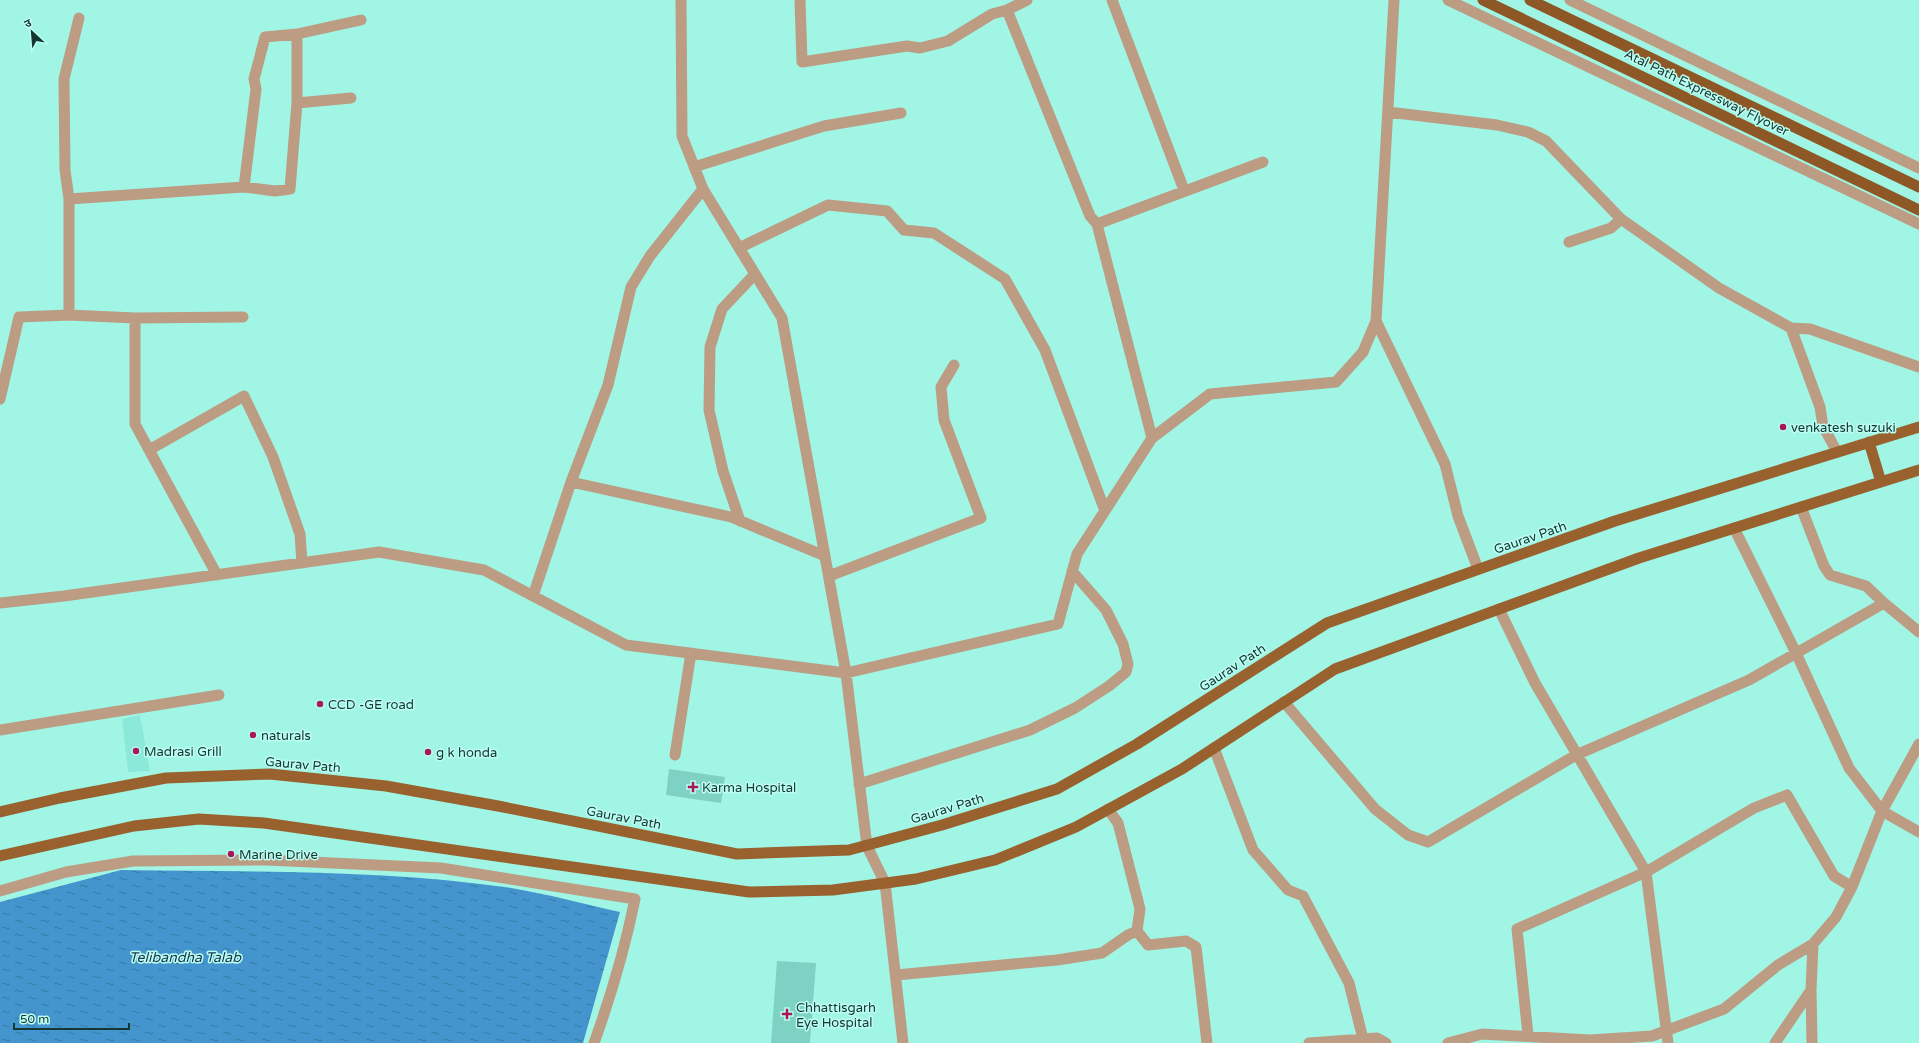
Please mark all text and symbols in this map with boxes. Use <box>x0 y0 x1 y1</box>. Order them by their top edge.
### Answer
north arrow <box>12 12 52 52</box>
text: उ <box>22 16 34 31</box>
street label: Atal Path Expressway Flyover <box>1622 46 1791 140</box>
place label: venkatesh suzuki <box>1791 420 1896 436</box>
marker: venkatesh suzuki <box>1778 422 1788 432</box>
street label: Gaurav Path <box>1492 518 1569 558</box>
street label: Gaurav Path <box>1196 640 1269 695</box>
place label: CCD -GE road <box>328 697 414 713</box>
marker: CCD -GE road <box>315 699 325 709</box>
place label: naturals <box>261 728 311 744</box>
marker: naturals <box>248 730 258 740</box>
place label: Madrasi Grill <box>144 744 222 760</box>
place label: g k honda <box>436 745 497 761</box>
marker: Madrasi Grill <box>131 746 141 756</box>
marker: g k honda <box>423 747 433 757</box>
street label: Gaurav Path <box>264 754 341 776</box>
place label: Karma Hospital <box>702 780 796 796</box>
marker: Karma Hospital <box>687 781 699 793</box>
street label: Gaurav Path <box>909 790 986 828</box>
street label: Gaurav Path <box>585 803 663 833</box>
place label: Marine Drive <box>239 847 318 863</box>
marker: Marine Drive <box>226 849 236 859</box>
water label: Telibandha Talab <box>129 949 242 966</box>
place label: Chhattisgarh Eye Hospital <box>796 1000 876 1031</box>
scale bar <box>14 1005 129 1031</box>
marker: Chhattisgarh Eye Hospital <box>781 1008 793 1020</box>
text: 50 m <box>20 1012 49 1026</box>

